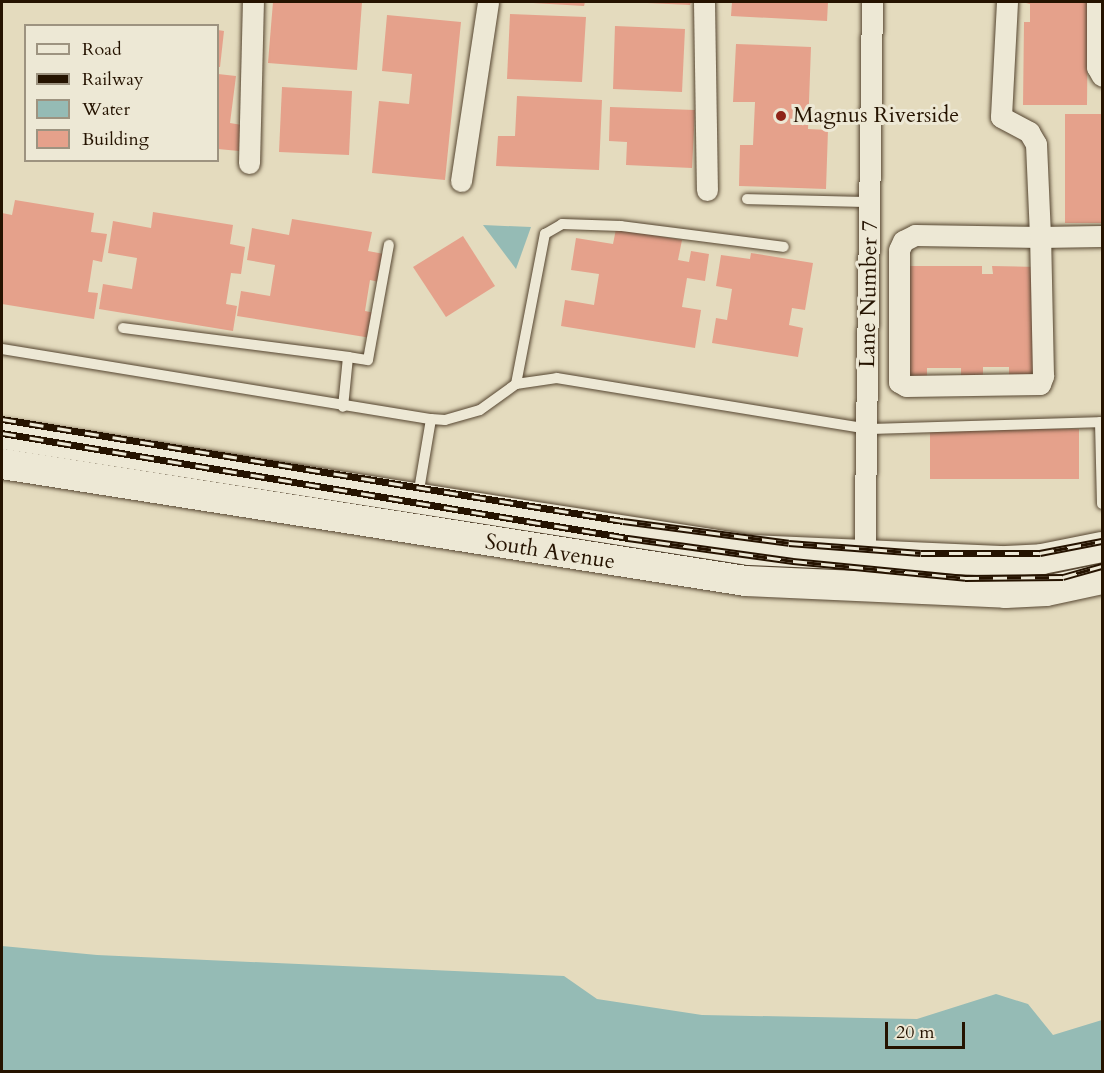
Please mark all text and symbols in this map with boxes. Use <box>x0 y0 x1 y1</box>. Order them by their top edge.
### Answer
legend <box>24 24 219 162</box>
text: Road <box>82 37 122 62</box>
text: Railway <box>82 67 144 92</box>
text: Water <box>82 97 130 122</box>
place label: Magnus Riverside <box>793 103 959 129</box>
marker: Magnus Riverside <box>774 109 788 123</box>
text: Building <box>82 127 149 152</box>
street label: Lane Number 7 <box>855 220 883 368</box>
street label: South Avenue <box>483 529 617 575</box>
scale bar <box>888 1010 968 1048</box>
text: 20 m <box>896 1020 935 1045</box>

